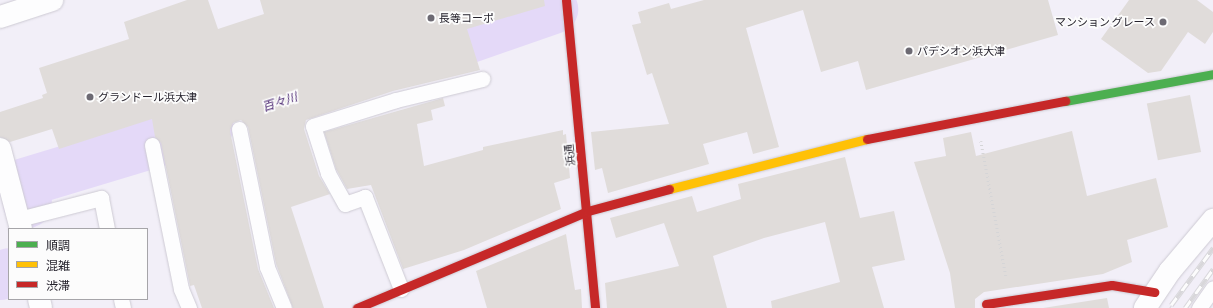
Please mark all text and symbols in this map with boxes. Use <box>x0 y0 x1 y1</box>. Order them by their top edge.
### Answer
place label: 長等コーポ <box>439 11 494 25</box>
marker: 長等コーポ <box>426 13 436 23</box>
place label: マンション グレース <box>1054 15 1155 29</box>
marker: マンション グレース <box>1158 17 1168 27</box>
place label: パデシオン浜大津 <box>917 44 1005 58</box>
marker: パデシオン浜大津 <box>904 46 914 56</box>
place label: グランドール浜大津 <box>98 90 197 104</box>
water label: 百々川 <box>261 91 299 115</box>
marker: グランドール浜大津 <box>85 92 95 102</box>
street label: 浜通 <box>562 143 578 167</box>
legend <box>8 228 148 300</box>
text: 順調 <box>46 239 70 253</box>
text: 混雑 <box>46 259 70 273</box>
text: 渋滞 <box>46 279 70 293</box>

